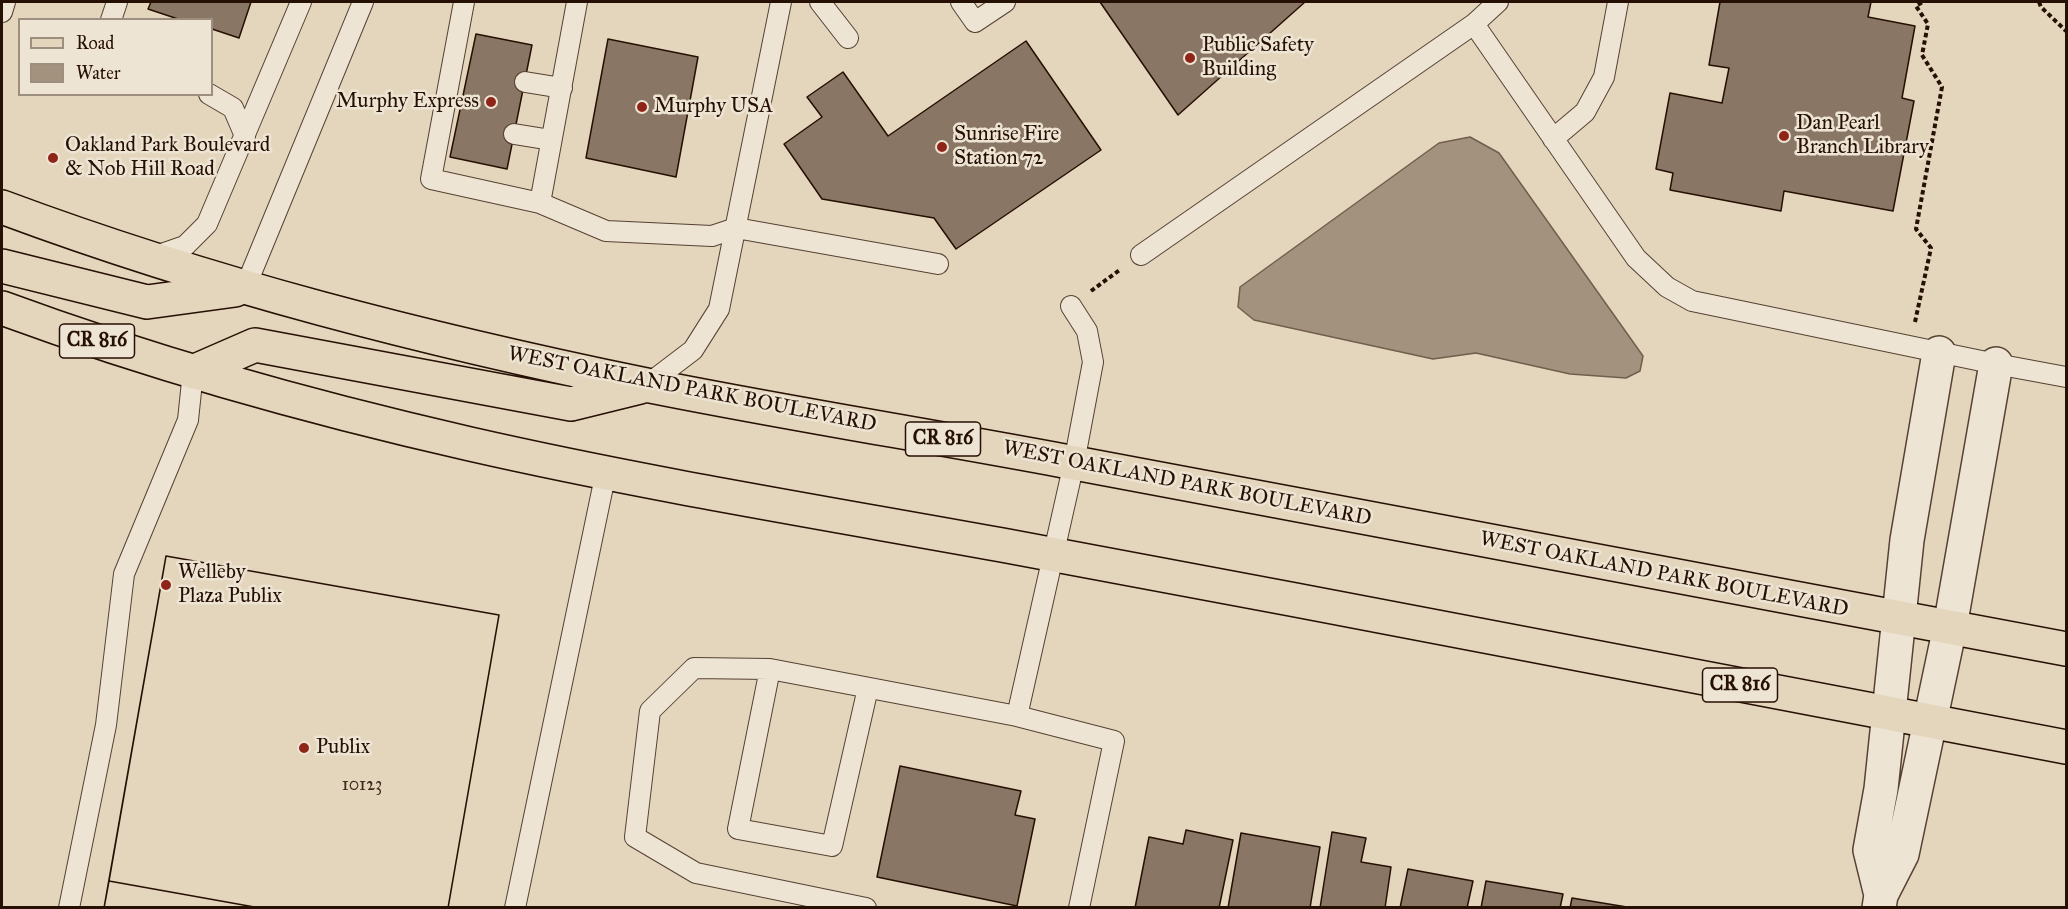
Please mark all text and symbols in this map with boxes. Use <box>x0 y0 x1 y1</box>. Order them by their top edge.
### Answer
legend <box>18 18 213 96</box>
text: Road <box>76 32 114 54</box>
place label: Public Safety Building <box>1202 33 1314 83</box>
marker: Public Safety Building <box>1183 51 1197 65</box>
text: Water <box>76 62 120 84</box>
place label: Murphy Express <box>336 89 479 115</box>
place label: Murphy USA <box>654 94 773 120</box>
marker: Murphy Express <box>484 95 498 109</box>
marker: Murphy USA <box>635 100 649 114</box>
place label: Dan Pearl Branch Library <box>1796 111 1929 161</box>
place label: Sunrise Fire Station 72 <box>954 122 1059 172</box>
marker: Dan Pearl Branch Library <box>1777 129 1791 143</box>
place label: Oakland Park Boulevard & Nob Hill Road <box>65 133 270 183</box>
marker: Sunrise Fire Station 72 <box>935 140 949 154</box>
marker: Oakland Park Boulevard & Nob Hill Road <box>46 151 60 165</box>
road number: CR 816 <box>60 324 134 358</box>
street label: WEST OAKLAND PARK BOULEVARD <box>505 342 879 438</box>
road number: CR 816 <box>906 422 980 456</box>
street label: WEST OAKLAND PARK BOULEVARD <box>1000 436 1374 532</box>
street label: WEST OAKLAND PARK BOULEVARD <box>1477 527 1851 623</box>
place label: Welleby Plaza Publix <box>178 560 282 610</box>
marker: Welleby Plaza Publix <box>159 578 173 592</box>
road number: CR 816 <box>1702 668 1778 702</box>
place label: Publix <box>316 735 370 761</box>
marker: Publix <box>297 741 311 755</box>
house number: 10123 <box>342 775 382 797</box>

